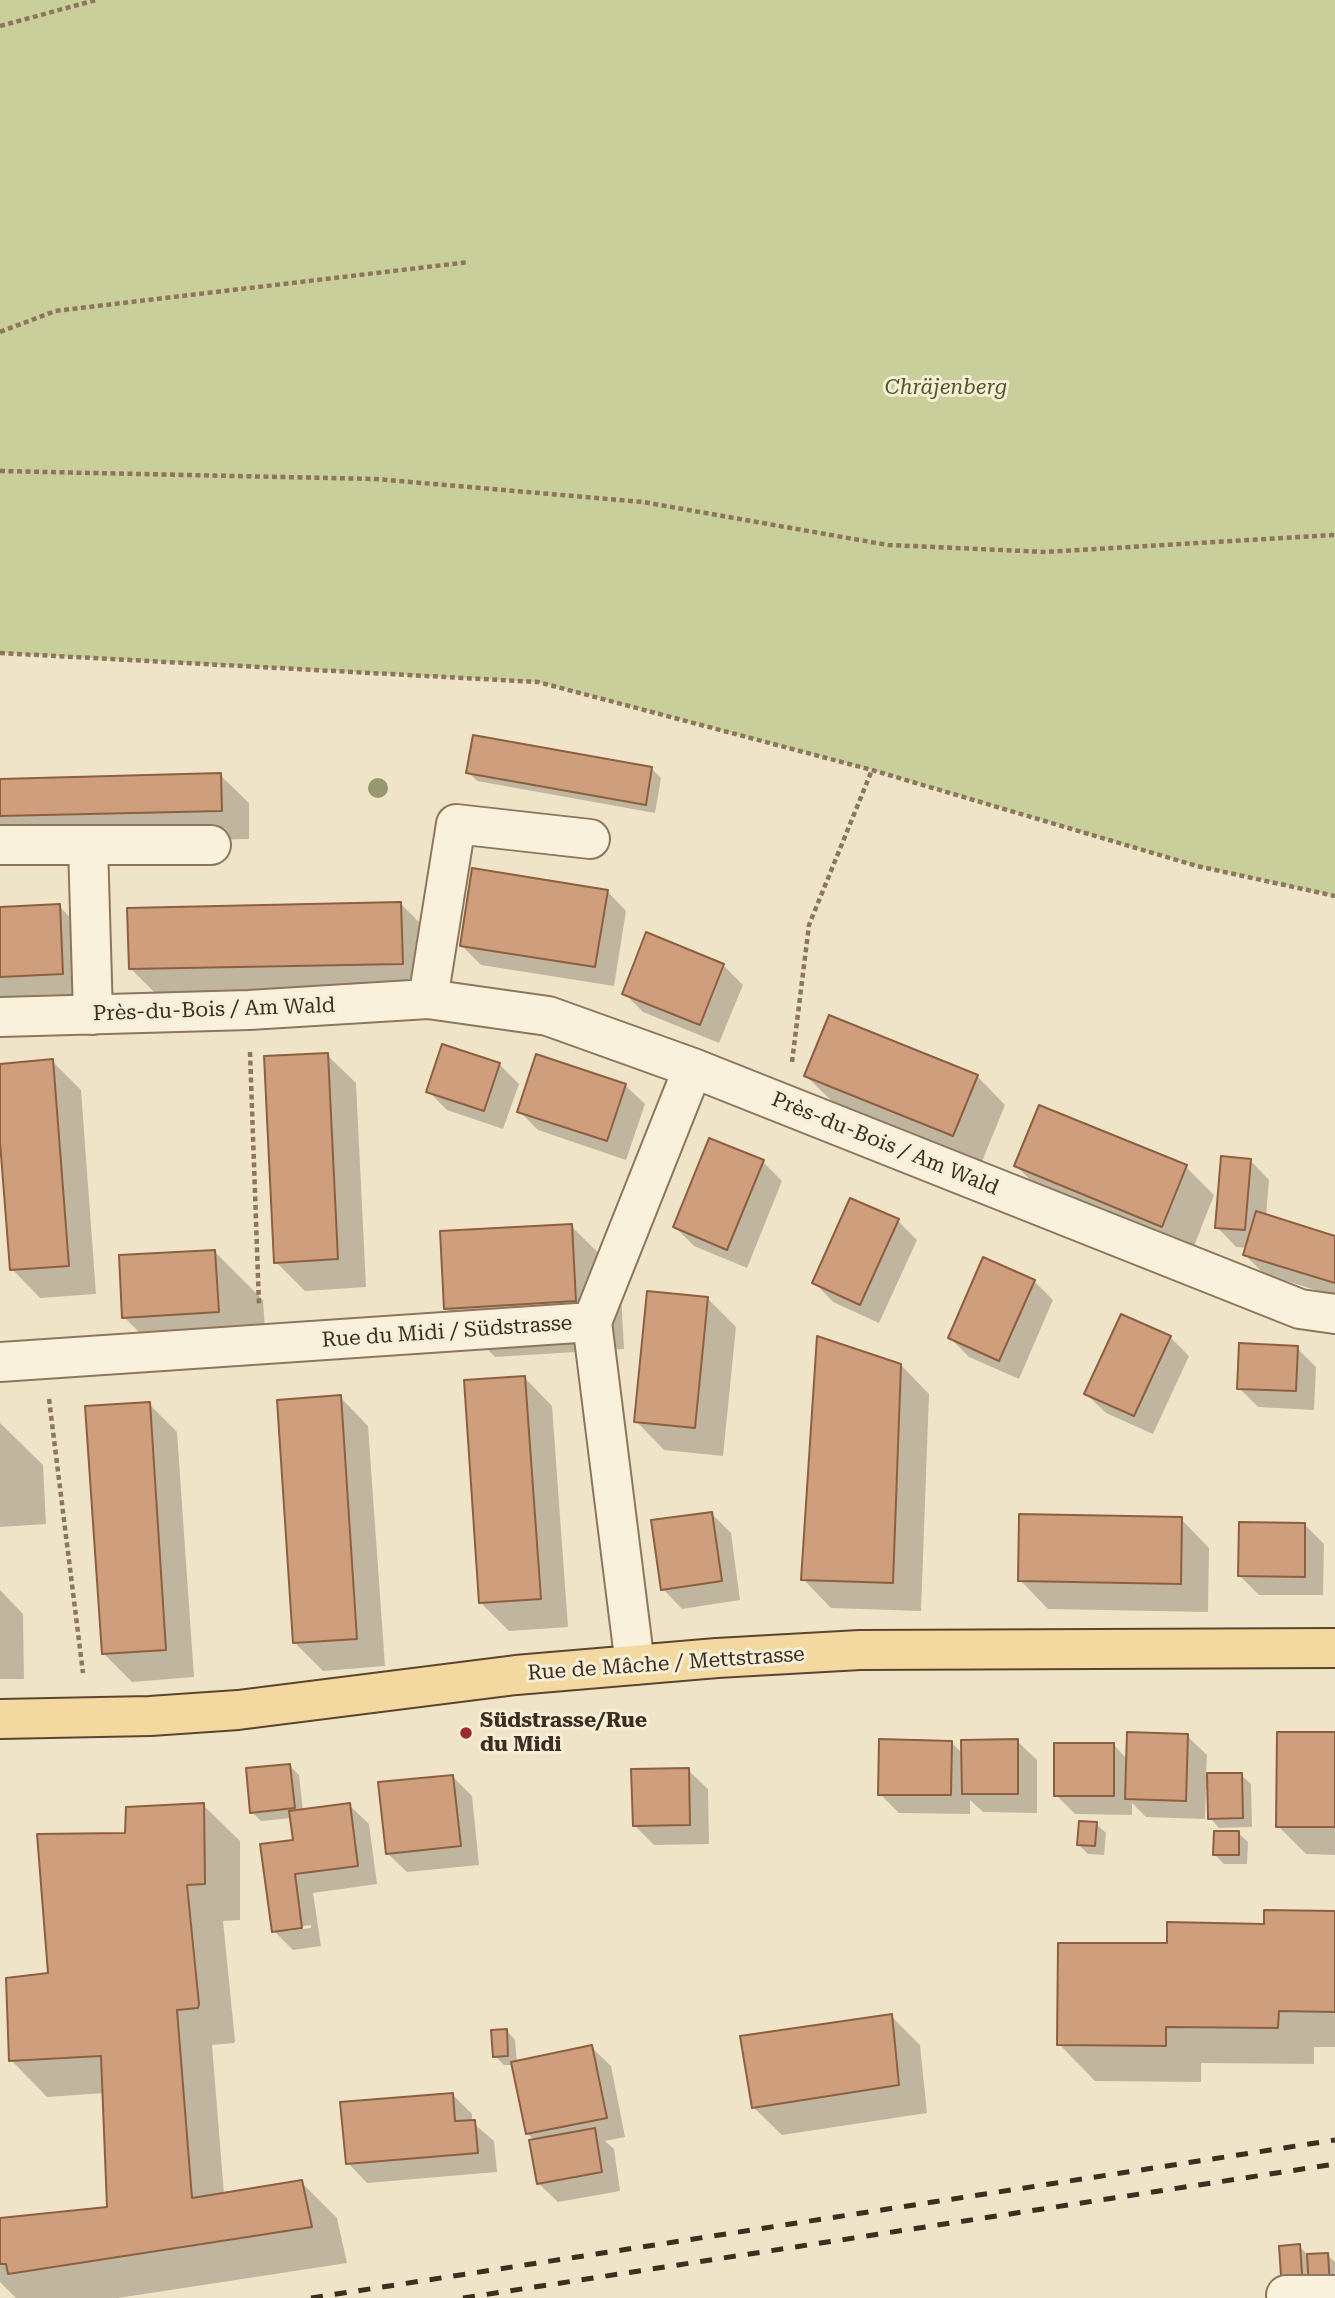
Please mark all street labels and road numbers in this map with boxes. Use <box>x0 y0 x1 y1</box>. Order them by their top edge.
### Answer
street label: Près-du-Bois / Am Wald <box>92 993 336 1027</box>
street label: Près-du-Bois / Am Wald <box>768 1087 1002 1201</box>
street label: Rue du Midi / Südstrasse <box>321 1311 573 1353</box>
street label: Rue de Mâche / Mettstrasse <box>527 1642 805 1686</box>

